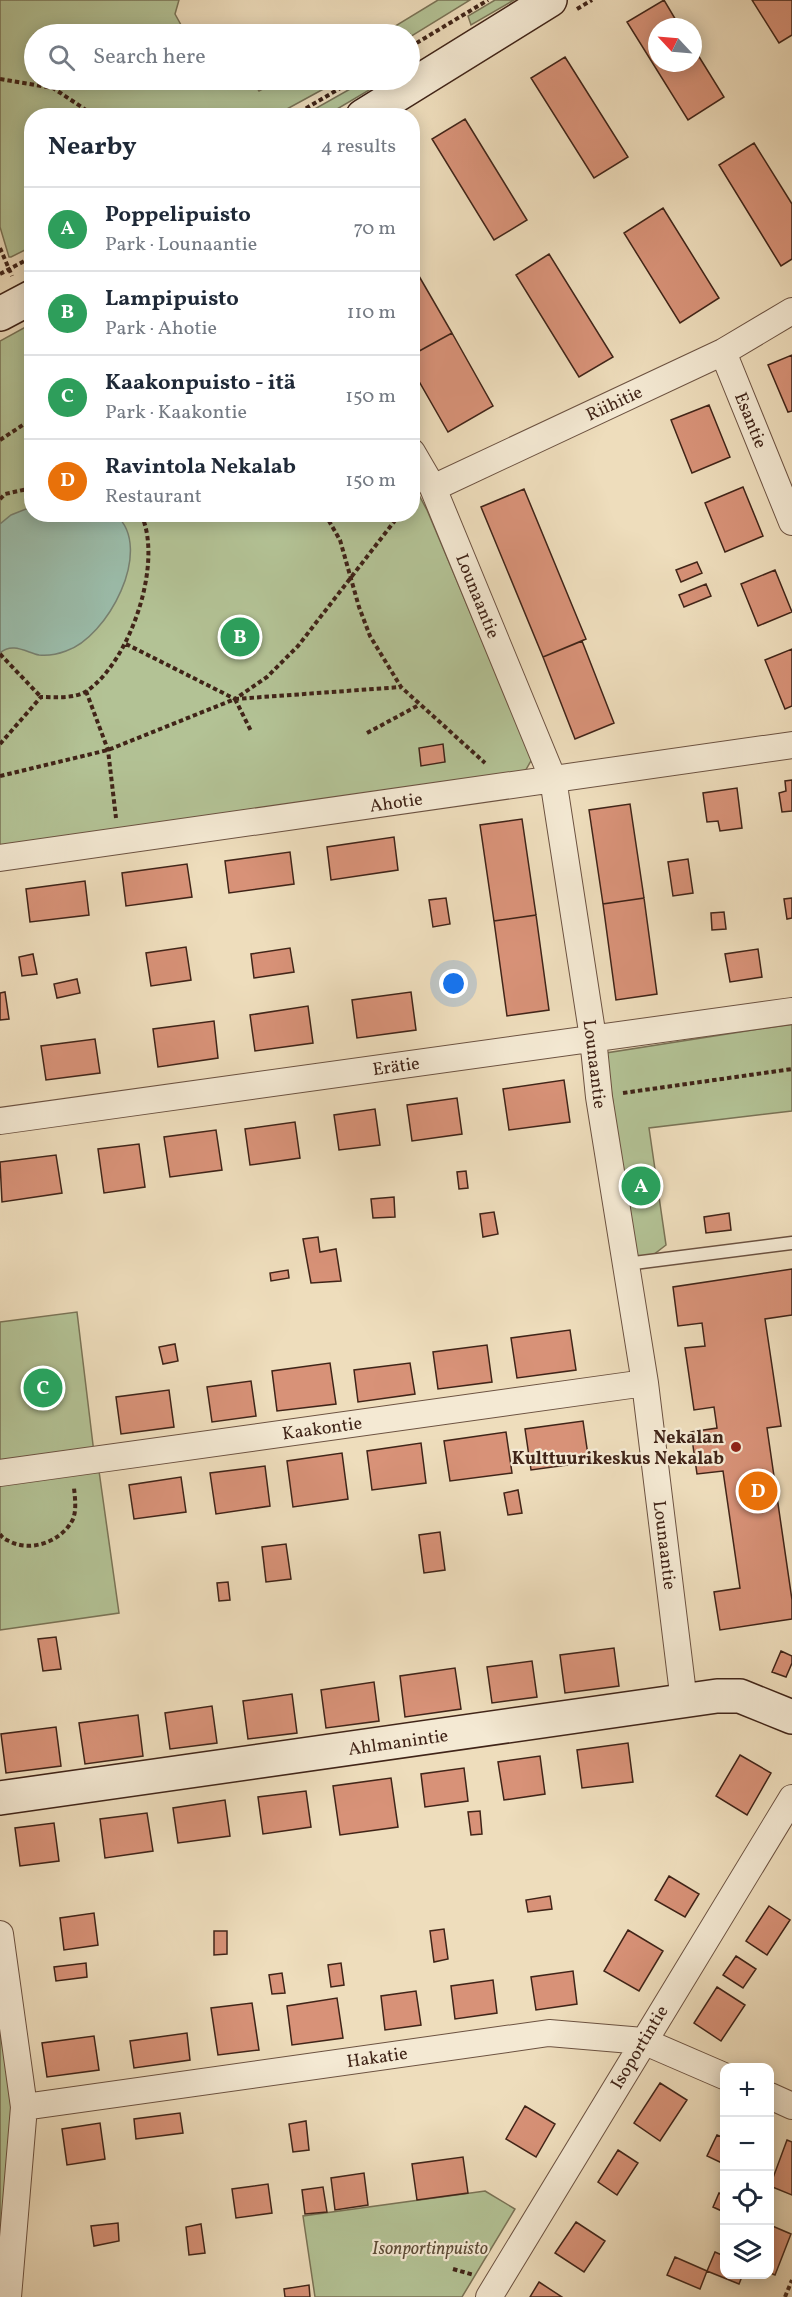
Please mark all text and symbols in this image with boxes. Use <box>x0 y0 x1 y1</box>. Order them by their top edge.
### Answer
north arrow <box>648 18 702 72</box>
search box <box>24 24 420 90</box>
icon: search <box>45 41 78 74</box>
text: Search here <box>93 42 206 73</box>
text: Nearby <box>48 129 137 165</box>
text: 4 results <box>321 133 396 161</box>
text: Poppelipuisto <box>105 200 251 231</box>
text: A <box>60 215 75 243</box>
text: 70 m <box>353 215 396 243</box>
text: Park · Lounaantie <box>105 231 257 259</box>
text: Lampipuisto <box>105 284 239 315</box>
text: B <box>61 299 74 327</box>
text: 110 m <box>347 299 396 327</box>
text: Park · Ahotie <box>105 315 217 343</box>
text: Kaakonpuisto - itä <box>105 368 296 399</box>
street label: Riihitie <box>582 380 647 428</box>
text: C <box>61 383 74 411</box>
text: 150 m <box>345 383 396 411</box>
street label: Esantie <box>727 389 772 452</box>
text: Park · Kaakontie <box>105 399 247 427</box>
text: Ravintola Nekalab <box>105 452 296 483</box>
text: D <box>60 467 75 495</box>
text: 150 m <box>345 467 396 495</box>
text: Restaurant <box>105 483 202 511</box>
street label: Lounaantie <box>448 550 505 643</box>
pin: B <box>220 614 260 660</box>
street label: Ahotie <box>368 787 424 820</box>
your location <box>439 969 468 998</box>
street label: Lounaantie <box>576 1018 611 1110</box>
street label: Erätie <box>371 1052 421 1083</box>
pin: A <box>622 1164 660 1208</box>
pin: C <box>24 1366 63 1410</box>
street label: Kaakontie <box>281 1412 364 1447</box>
place label: Nekalan Kulttuurikeskus Nekalab <box>512 1426 724 1472</box>
marker: Nekalan Kulttuurikeskus Nekalab <box>729 1440 743 1454</box>
pin: D <box>738 1468 777 1514</box>
street label: Lounaantie <box>646 1499 681 1591</box>
street label: Ahlmanintie <box>347 1724 450 1763</box>
street label: Isoportintie <box>605 2001 675 2094</box>
street label: Hakatie <box>345 2042 409 2075</box>
map controls <box>720 2063 774 2279</box>
button: + <box>720 2063 774 2117</box>
button: − <box>720 2117 774 2171</box>
button: locate <box>720 2171 774 2225</box>
button: layers <box>720 2225 774 2279</box>
park label: Isonportinpuisto <box>372 2237 488 2262</box>

